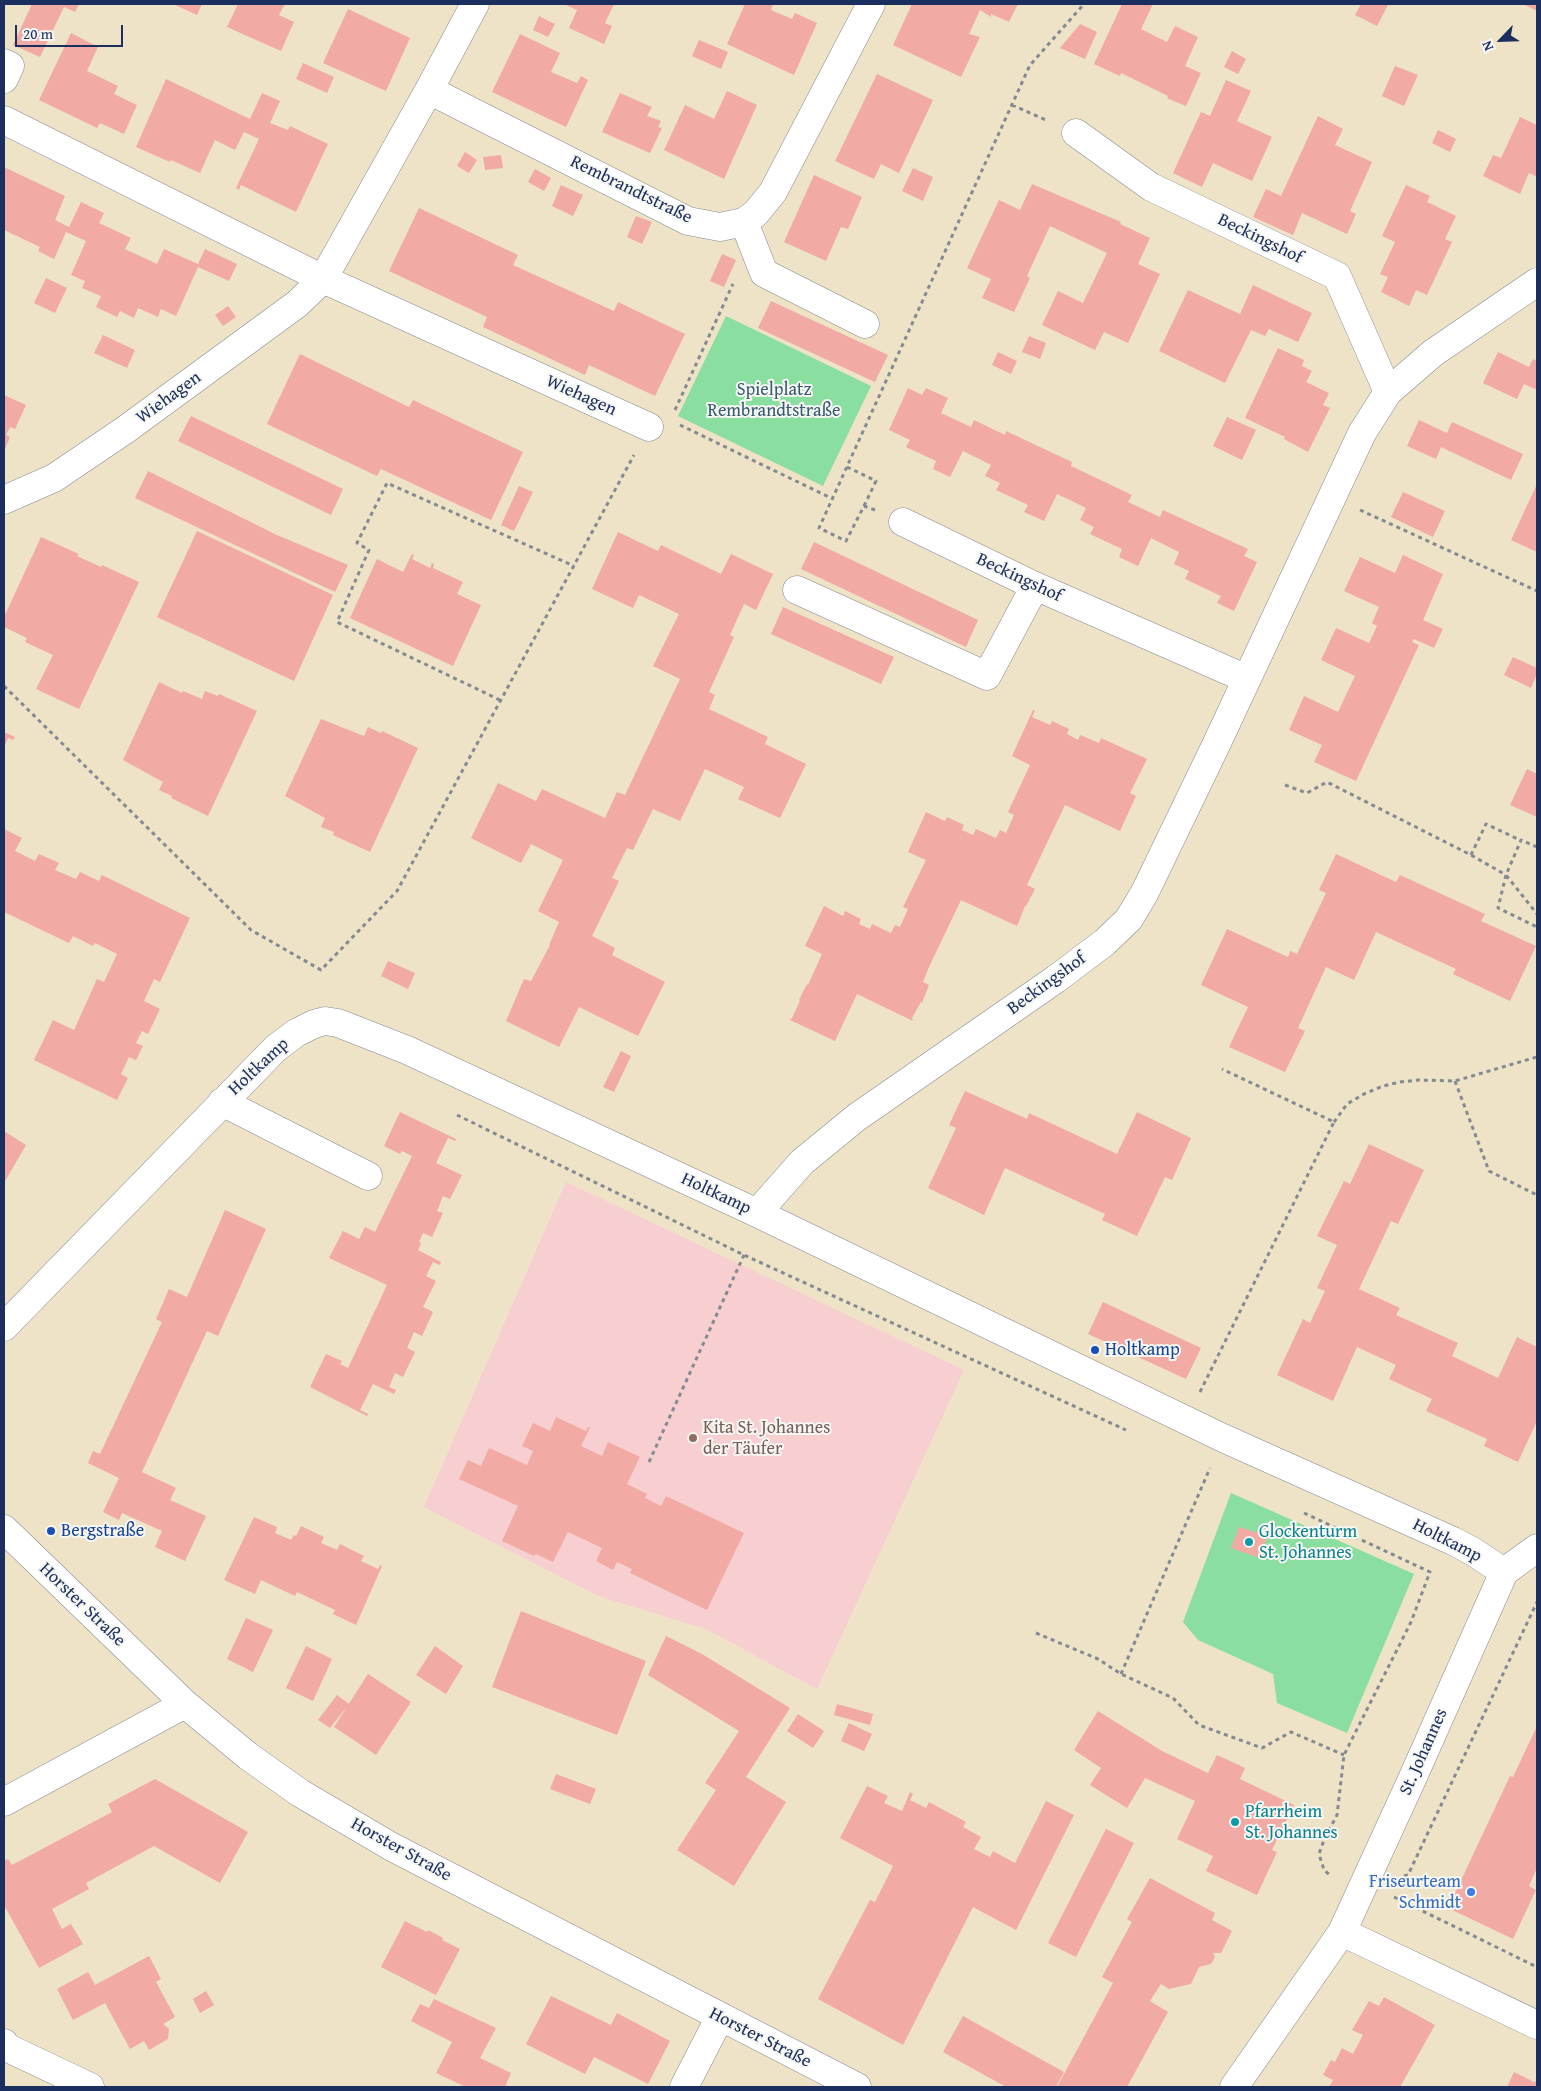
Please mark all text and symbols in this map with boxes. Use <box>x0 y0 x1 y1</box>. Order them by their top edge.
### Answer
scale bar <box>18 15 125 47</box>
north arrow <box>1476 15 1526 65</box>
text: 20 m <box>23 23 53 44</box>
text: N <box>1476 38 1498 54</box>
street label: Rembrandtstraße <box>567 151 695 229</box>
street label: Beckingshof <box>1214 209 1306 269</box>
street label: Wiehagen <box>132 367 206 429</box>
street label: Wiehagen <box>542 371 620 421</box>
park label: Spielplatz Rembrandtstraße <box>708 379 840 422</box>
street label: Beckingshof <box>973 549 1065 607</box>
street label: Beckingshof <box>1004 948 1090 1020</box>
street label: Holtkamp <box>224 1034 294 1100</box>
street label: Holtkamp <box>678 1168 754 1220</box>
place label: Holtkamp <box>1105 1339 1180 1361</box>
marker: Holtkamp <box>1089 1344 1101 1356</box>
place label: Kita St. Johannes der Täufer <box>703 1417 830 1460</box>
marker: Kita St. Johannes der Täufer <box>687 1432 699 1444</box>
street label: Holtkamp <box>1409 1514 1485 1568</box>
place label: Bergstraße <box>61 1520 144 1542</box>
place label: Glockenturm St. Johannes <box>1259 1521 1357 1564</box>
marker: Bergstraße <box>45 1525 57 1537</box>
marker: Glockenturm St. Johannes <box>1243 1536 1255 1548</box>
street label: Horster Straße <box>34 1558 130 1652</box>
street label: St. Johannes <box>1395 1705 1453 1799</box>
place label: Pfarrheim St. Johannes <box>1245 1801 1338 1844</box>
street label: Horster Straße <box>347 1813 455 1887</box>
marker: Pfarrheim St. Johannes <box>1229 1816 1241 1828</box>
place label: Friseurteam Schmidt <box>1369 1871 1461 1914</box>
marker: Friseurteam Schmidt <box>1465 1886 1477 1898</box>
street label: Horster Straße <box>705 2003 815 2073</box>

